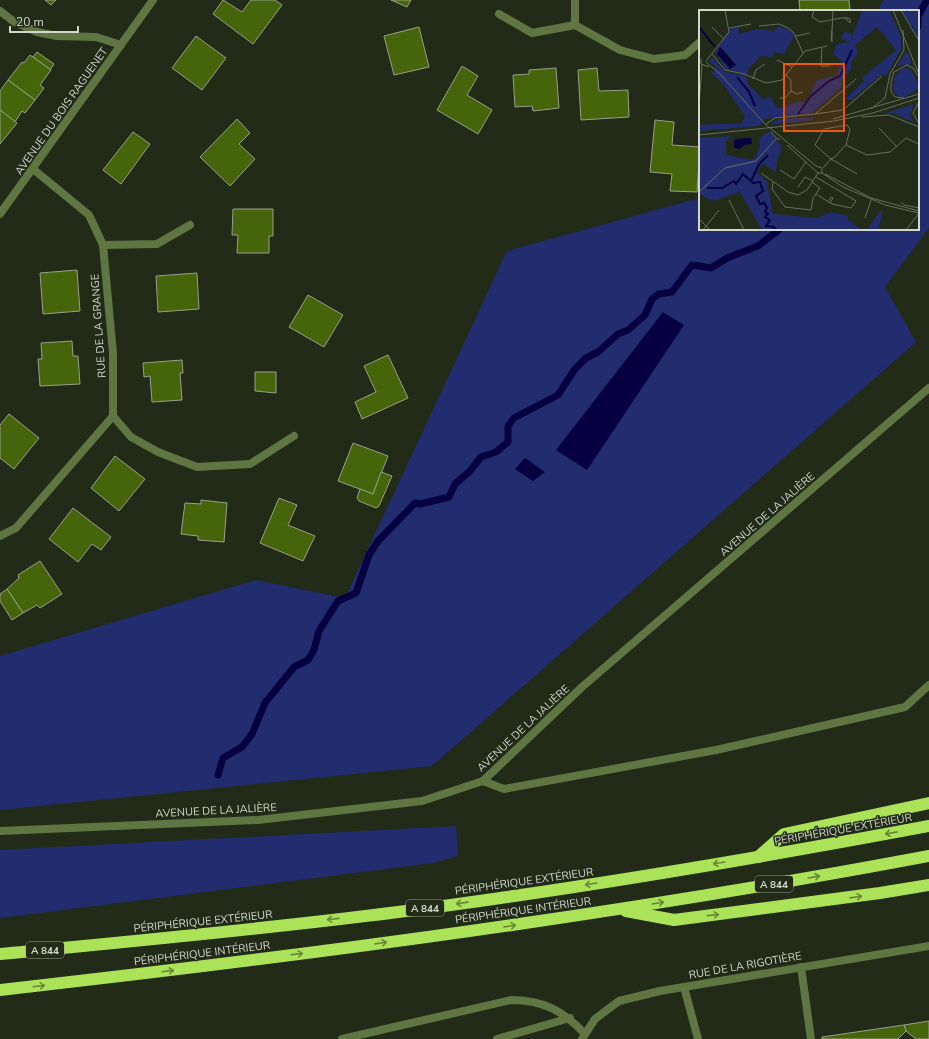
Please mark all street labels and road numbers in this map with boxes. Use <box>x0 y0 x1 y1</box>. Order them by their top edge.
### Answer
street label: AVENUE DU BOIS RAGUENET <box>11 44 112 178</box>
street label: RUE DE LA GRANGE <box>87 273 110 379</box>
street label: AVENUE DE LA JALIÈRE <box>716 468 818 560</box>
street label: AVENUE DE LA JALIÈRE <box>473 681 573 775</box>
street label: AVENUE DE LA JALIÈRE <box>155 799 277 821</box>
street label: PÉRIPHÉRIQUE EXTÉRIEUR <box>773 809 914 849</box>
street label: PÉRIPHÉRIQUE EXTÉRIEUR <box>454 863 595 899</box>
road number: A 844 <box>755 876 793 892</box>
street label: PÉRIPHÉRIQUE INTÉRIEUR <box>454 892 593 927</box>
road number: A 844 <box>406 900 444 916</box>
street label: PÉRIPHÉRIQUE EXTÉRIEUR <box>133 906 274 936</box>
street label: PÉRIPHÉRIQUE INTÉRIEUR <box>133 937 272 969</box>
road number: A 844 <box>26 942 64 958</box>
street label: RUE DE LA RIGOTIÈRE <box>687 947 803 983</box>

